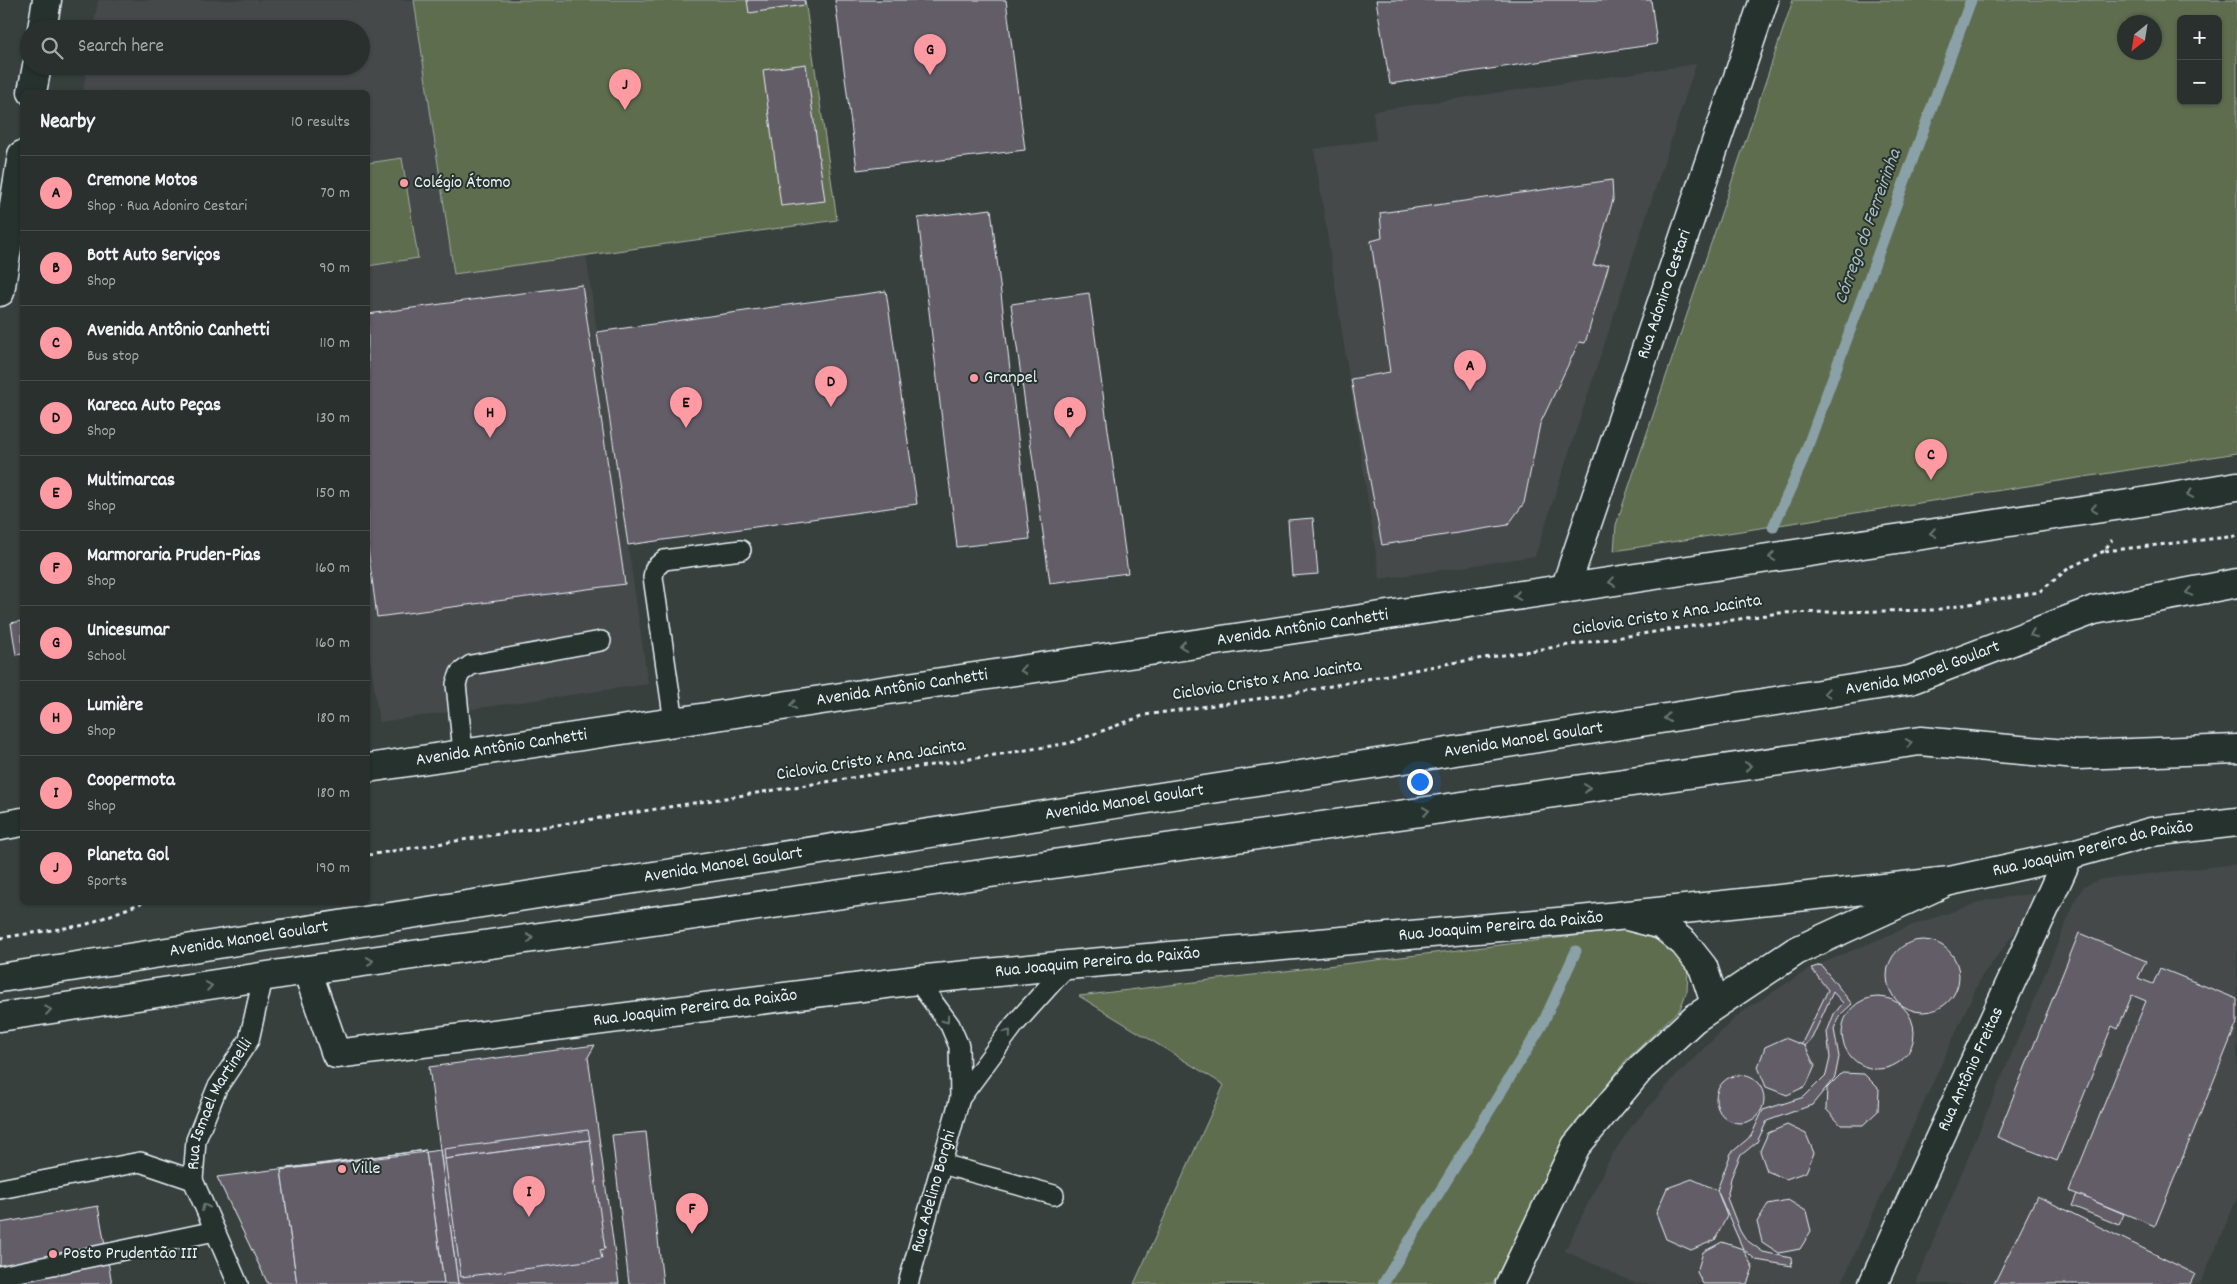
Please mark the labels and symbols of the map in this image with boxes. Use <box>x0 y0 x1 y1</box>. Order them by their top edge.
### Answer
north arrow <box>2117 15 2162 60</box>
pin: G <box>914 34 946 75</box>
pin: J <box>609 69 641 110</box>
water label: Córrego do Ferreirinha <box>1828 145 1910 308</box>
place label: Colégio Átomo <box>414 171 511 196</box>
marker: Colégio Átomo <box>398 177 410 189</box>
street label: Rua Adoniro Cestari <box>1631 226 1698 362</box>
pin: A <box>1454 350 1486 391</box>
pin: D <box>815 366 847 407</box>
place label: Granpel <box>984 366 1038 391</box>
marker: Granpel <box>968 372 980 384</box>
pin: E <box>670 387 702 428</box>
pin: H <box>474 397 506 438</box>
pin: B <box>1054 397 1086 438</box>
pin: C <box>1915 439 1947 480</box>
one-way arrow <box>2185 489 2194 499</box>
one-way arrow <box>2090 504 2098 514</box>
one-way arrow <box>1929 527 1937 537</box>
one-way arrow <box>1768 552 1777 562</box>
one-way arrow <box>1607 576 1616 586</box>
one-way arrow <box>2185 587 2194 597</box>
street label: Ciclovia Cristo x Ana Jacinta <box>1571 589 1764 643</box>
one-way arrow <box>1513 590 1521 601</box>
street label: Avenida Antônio Canhetti <box>1215 603 1390 653</box>
one-way arrow <box>2029 628 2037 638</box>
street label: Avenida Manoel Goulart <box>1843 634 2004 702</box>
one-way arrow <box>1179 640 1187 651</box>
street label: Ciclovia Cristo x Ana Jacinta <box>1171 654 1364 708</box>
street label: Avenida Antônio Canhetti <box>815 663 989 713</box>
one-way arrow <box>1018 664 1026 675</box>
one-way arrow <box>1823 687 1831 698</box>
one-way arrow <box>788 699 797 709</box>
one-way arrow <box>1662 712 1670 723</box>
street label: Avenida Manoel Goulart <box>1442 716 1605 765</box>
street label: Avenida Antônio Canhetti <box>414 723 589 773</box>
street label: Ciclovia Cristo x Ana Jacinta <box>775 734 968 788</box>
one-way arrow <box>1905 738 1913 749</box>
one-way arrow <box>1743 761 1752 771</box>
your location <box>1407 769 1433 795</box>
street label: Avenida Manoel Goulart <box>1043 778 1206 827</box>
one-way arrow <box>1583 784 1591 794</box>
one-way arrow <box>1422 807 1430 817</box>
street label: Rua Joaquim Pereira da Paixão <box>1990 815 2195 884</box>
street label: Avenida Manoel Goulart <box>642 840 805 890</box>
street label: Rua Joaquim Pereira da Paixão <box>1397 905 1605 948</box>
street label: Avenida Manoel Goulart <box>168 914 331 964</box>
one-way arrow <box>526 934 535 944</box>
street label: Rua Joaquim Pereira da Paixão <box>994 941 1201 985</box>
one-way arrow <box>365 957 374 967</box>
one-way arrow <box>205 982 213 992</box>
street label: Rua Joaquim Pereira da Paixão <box>592 983 799 1034</box>
street label: Rua Antônio Freitas <box>1932 1003 2010 1136</box>
one-way arrow <box>45 1005 53 1016</box>
one-way arrow <box>940 1014 948 1023</box>
one-way arrow <box>1002 1030 1010 1039</box>
street label: Rua Ismael Martinelli <box>181 1034 259 1171</box>
street label: Rua Adelino Borghi <box>905 1127 963 1256</box>
place label: Ville <box>352 1157 381 1182</box>
marker: Ville <box>336 1163 348 1175</box>
pin: I <box>513 1176 545 1217</box>
pin: F <box>676 1193 708 1234</box>
one-way arrow <box>200 1203 211 1212</box>
place label: Posto Prudentão III <box>63 1242 198 1267</box>
marker: Posto Prudentão III <box>47 1248 59 1260</box>

